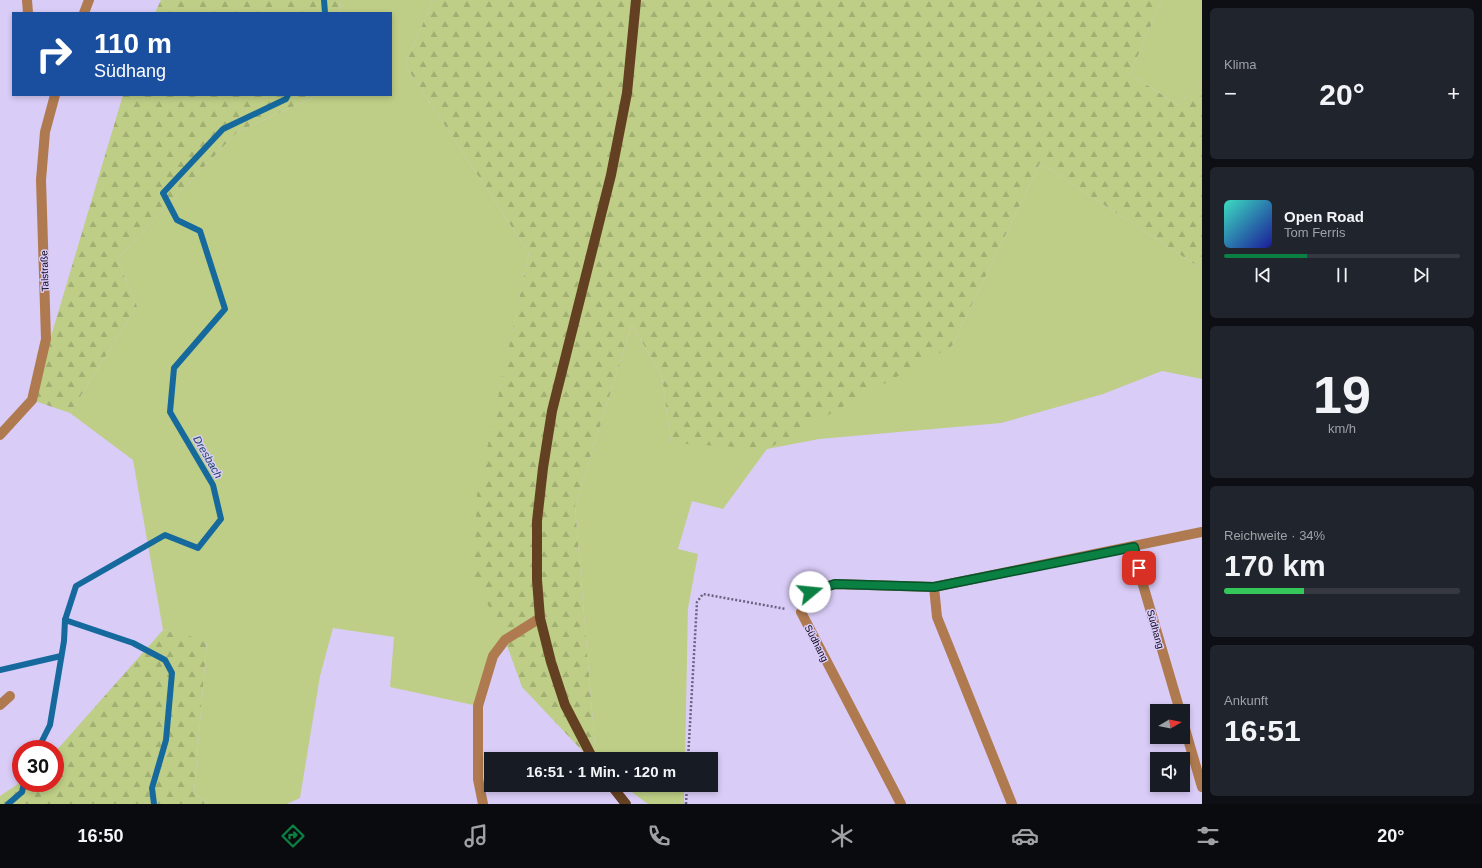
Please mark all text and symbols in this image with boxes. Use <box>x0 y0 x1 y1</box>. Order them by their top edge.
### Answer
icon: right <box>28 28 80 80</box>
text: 110 m <box>94 28 172 59</box>
text: Klima <box>1224 57 1257 72</box>
text: Südhang <box>94 61 166 81</box>
text: 20° <box>1319 78 1365 111</box>
text: − <box>1224 81 1237 106</box>
text: + <box>1447 81 1460 106</box>
text: Open Road <box>1284 208 1364 225</box>
text: Tom Ferris <box>1284 225 1345 240</box>
street label: Talstraße <box>38 250 51 292</box>
icon: previous <box>1252 264 1274 286</box>
icon: pause <box>1331 264 1353 286</box>
icon: next <box>1410 264 1432 286</box>
text: 19 <box>1313 366 1371 424</box>
text: km/h <box>1328 421 1356 436</box>
water label: Dresbach <box>191 434 225 480</box>
text: Reichweite · 34% <box>1224 528 1325 543</box>
text: 170 km <box>1224 549 1326 582</box>
pin <box>1122 551 1156 585</box>
icon: arrive <box>1128 557 1150 579</box>
position arrow <box>789 571 831 613</box>
street label: Südhang <box>1145 608 1166 650</box>
street label: Südhang <box>803 623 831 664</box>
text: Ankunft <box>1224 693 1268 708</box>
north arrow <box>1150 704 1190 744</box>
map controls <box>1150 704 1190 792</box>
text: 16:51 <box>1224 714 1301 747</box>
speed limit sign: 30 <box>12 740 64 792</box>
button: sound <box>1150 752 1190 792</box>
text: 16:51 · 1 Min. · 120 m <box>526 763 676 780</box>
icon: directions <box>279 822 307 850</box>
icon: music <box>462 822 490 850</box>
icon: phone <box>645 822 673 850</box>
icon: climate <box>828 822 856 850</box>
icon: car <box>1011 822 1039 850</box>
icon: filters <box>1194 822 1222 850</box>
text: 16:50 <box>78 826 124 846</box>
text: 20° <box>1377 826 1404 846</box>

